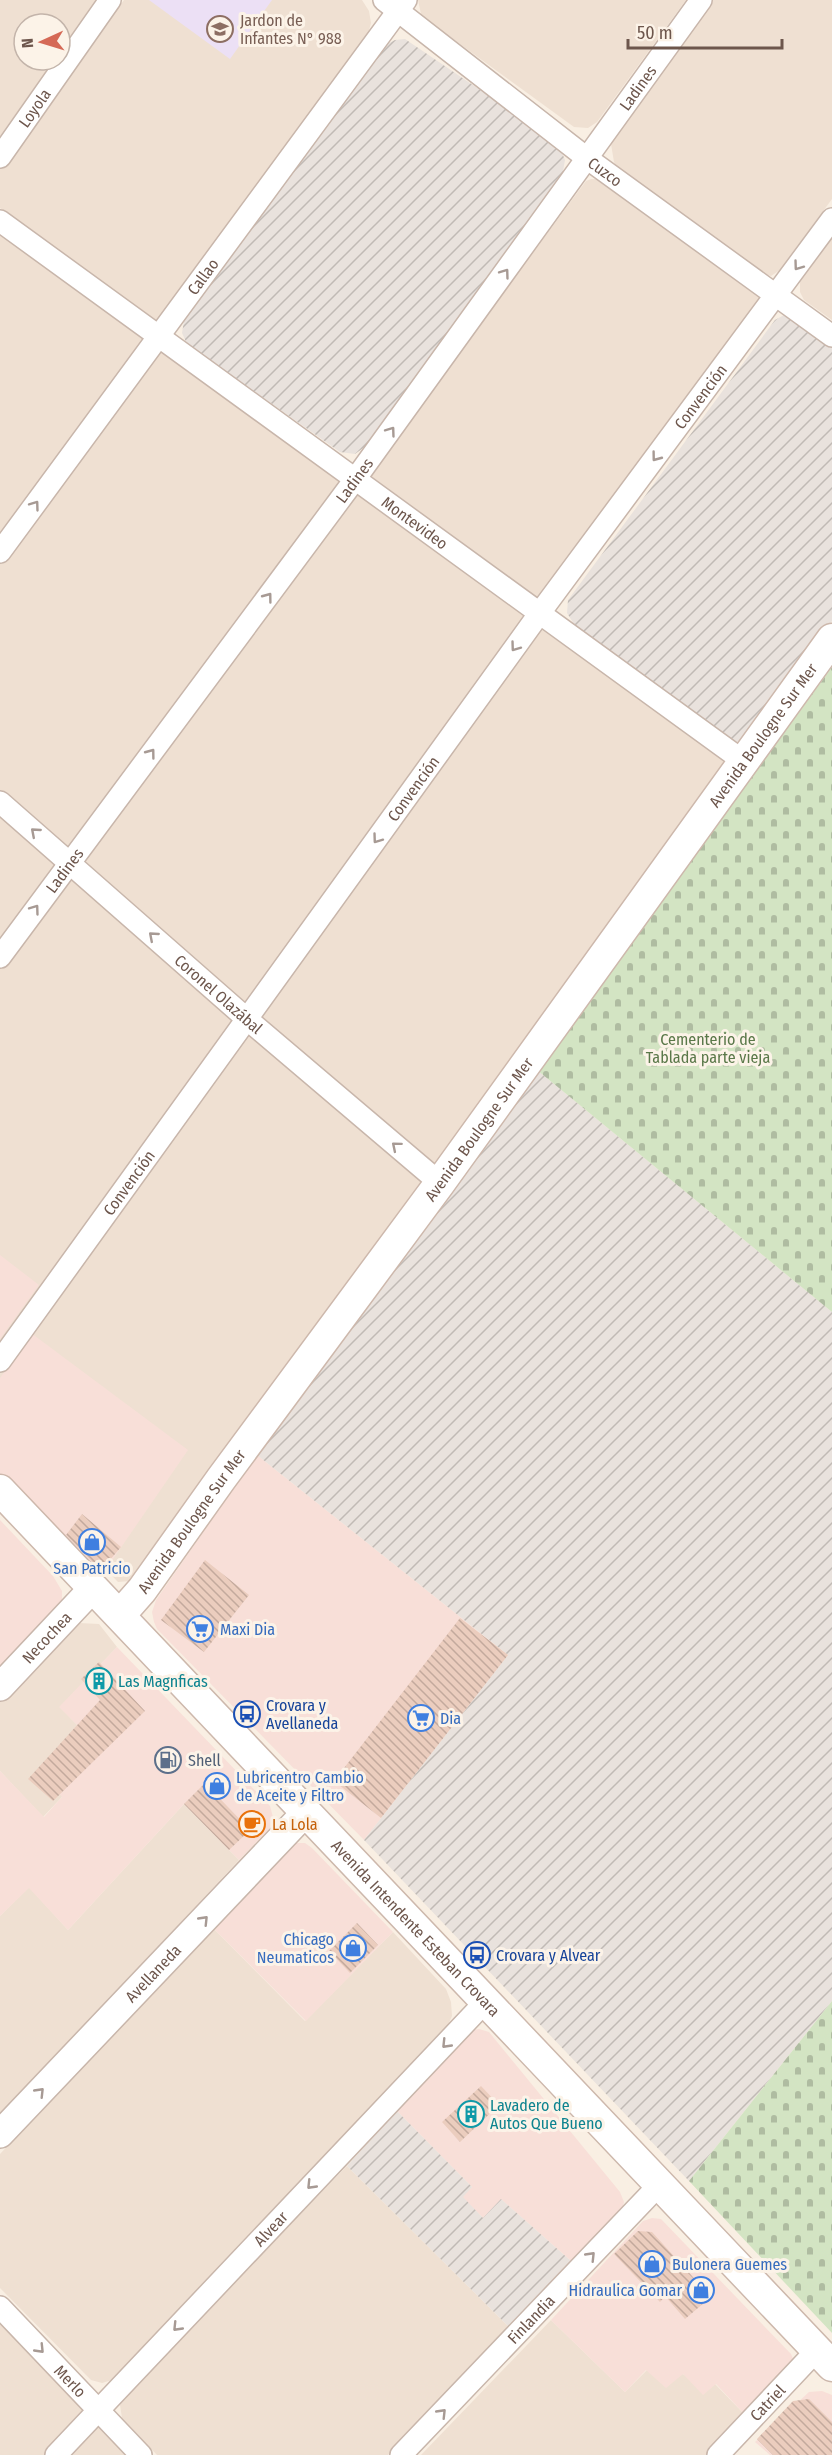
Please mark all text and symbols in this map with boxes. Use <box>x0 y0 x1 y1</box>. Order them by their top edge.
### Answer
place label: Jardon de Infantes N° 988 <box>240 11 342 48</box>
north arrow <box>12 12 72 72</box>
scale bar <box>628 12 782 50</box>
school or university icon: Jardon de Infantes N° 988 <box>205 14 235 44</box>
text: 50 m <box>637 22 673 44</box>
text: N <box>18 38 37 48</box>
street label: Ladines <box>615 62 661 114</box>
street label: Loyola <box>15 85 55 131</box>
street label: Cuzco <box>584 153 626 191</box>
street label: Callao <box>183 255 223 299</box>
one-way arrow <box>794 260 805 271</box>
one-way arrow <box>498 269 509 280</box>
street label: Convención <box>671 361 731 433</box>
one-way arrow <box>384 426 395 437</box>
one-way arrow <box>653 450 664 461</box>
street label: Ladines <box>332 454 377 507</box>
street label: Montevideo <box>378 493 451 553</box>
one-way arrow <box>27 500 38 511</box>
one-way arrow <box>261 592 272 603</box>
one-way arrow <box>511 640 522 651</box>
street label: Avenida Boulogne Sur Mer <box>705 659 822 811</box>
one-way arrow <box>144 749 155 760</box>
street label: Convención <box>384 753 443 825</box>
one-way arrow <box>31 828 42 839</box>
one-way arrow <box>373 833 384 844</box>
street label: Ladines <box>42 845 88 897</box>
one-way arrow <box>28 905 39 916</box>
one-way arrow <box>149 932 160 943</box>
street label: Coronel Olazábal <box>171 951 266 1038</box>
park label: Cementerio de Tablada parte vieja <box>646 1030 770 1067</box>
street label: Avenida Boulogne Sur Mer <box>421 1054 537 1205</box>
one-way arrow <box>392 1142 403 1153</box>
street label: Convención <box>99 1147 159 1219</box>
street label: Avenida Boulogne Sur Mer <box>134 1445 250 1597</box>
shop icon: San Patricio <box>77 1527 107 1557</box>
place label: San Patricio <box>53 1559 131 1578</box>
street label: Necochea <box>18 1608 76 1667</box>
supermarket icon: Maxi Dia <box>185 1614 215 1644</box>
place label: Maxi Dia <box>220 1620 275 1639</box>
building icon: Las Magnficas <box>84 1666 114 1696</box>
place label: Las Magnficas <box>118 1672 208 1691</box>
place label: Crovara y Avellaneda <box>266 1696 338 1733</box>
bus stop icon: Crovara y Avellaneda <box>232 1699 262 1729</box>
supermarket icon: Dia <box>406 1703 436 1733</box>
place label: Dia <box>440 1709 461 1728</box>
fuel station icon: Shell <box>153 1745 183 1775</box>
place label: Shell <box>188 1751 221 1770</box>
place label: Lubricentro Cambio de Aceite y Filtro <box>236 1768 364 1805</box>
shop icon: Lubricentro Cambio de Aceite y Filtro <box>202 1771 232 1801</box>
cafe icon: La Lola <box>237 1809 267 1839</box>
place label: La Lola <box>272 1815 318 1834</box>
street label: Avenida Intendente Esteban Crovara <box>327 1836 504 2021</box>
one-way arrow <box>197 1916 208 1926</box>
place label: Chicago Neumaticos <box>257 1930 334 1967</box>
shop icon: Chicago Neumaticos <box>338 1933 368 1963</box>
bus stop icon: Crovara y Alvear <box>462 1940 492 1970</box>
street label: Avellaneda <box>121 1941 185 2006</box>
place label: Crovara y Alvear <box>496 1946 601 1965</box>
one-way arrow <box>442 2036 453 2047</box>
one-way arrow <box>33 2088 44 2099</box>
place label: Lavadero de Autos Que Bueno <box>490 2096 603 2133</box>
building icon: Lavadero de Autos Que Bueno <box>456 2099 486 2129</box>
one-way arrow <box>308 2178 319 2189</box>
street label: Alvear <box>250 2207 292 2250</box>
shop icon: Bulonera Guemes <box>637 2249 667 2279</box>
one-way arrow <box>583 2253 594 2264</box>
place label: Bulonera Guemes <box>672 2255 787 2274</box>
shop icon: Hidraulica Gomar <box>686 2275 716 2305</box>
place label: Hidraulica Gomar <box>569 2281 682 2300</box>
street label: Finlandia <box>504 2291 559 2348</box>
one-way arrow <box>173 2320 184 2330</box>
one-way arrow <box>33 2342 44 2353</box>
street label: Merlo <box>50 2361 90 2401</box>
street label: Catriel <box>746 2381 789 2425</box>
one-way arrow <box>434 2409 445 2420</box>

